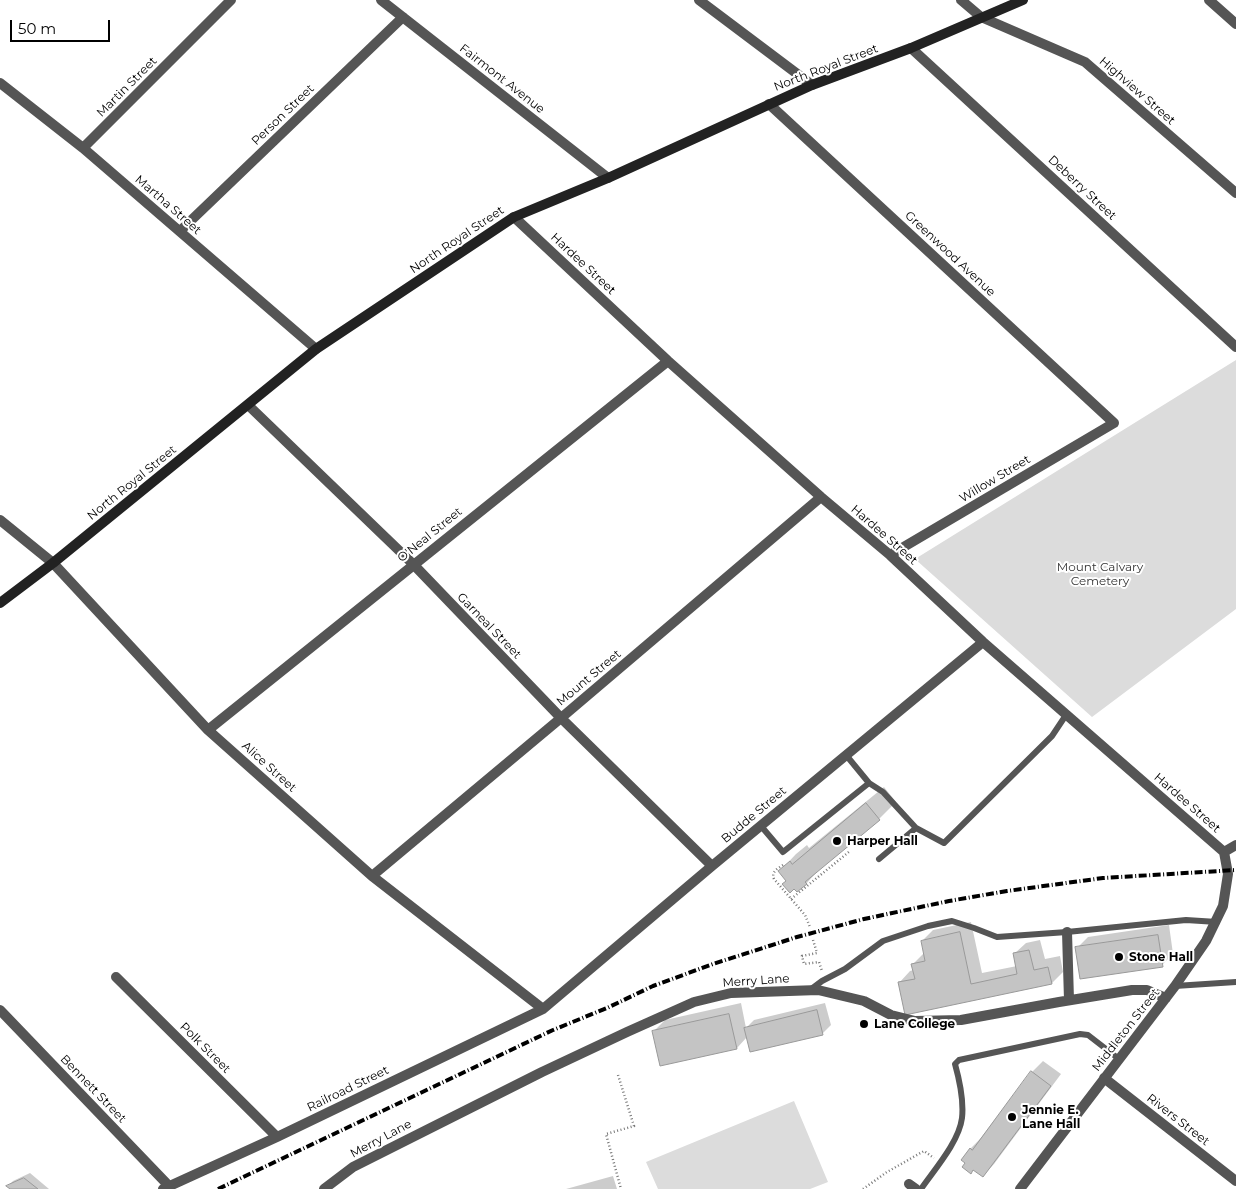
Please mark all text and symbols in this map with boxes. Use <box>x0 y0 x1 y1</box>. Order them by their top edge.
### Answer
scale bar <box>12 10 112 42</box>
text: 50 m <box>18 19 56 38</box>
street label: Fairmont Avenue <box>457 41 547 117</box>
street label: North Royal Street <box>772 41 880 95</box>
street label: Martin Street <box>94 54 160 120</box>
street label: Highview Street <box>1096 54 1178 128</box>
street label: Person Street <box>249 82 317 148</box>
street label: Deberry Street <box>1045 153 1119 223</box>
street label: Martha Street <box>132 172 204 238</box>
street label: North Royal Street <box>407 203 507 277</box>
street label: Greenwood Avenue <box>902 208 998 300</box>
street label: Hardee Street <box>548 230 618 298</box>
street label: North Royal Street <box>85 443 179 523</box>
street label: Willow Street <box>957 452 1033 506</box>
street label: Hardee Street <box>848 502 920 568</box>
street label: O'Neal Street <box>395 505 465 565</box>
park label: Mount Calvary Cemetery <box>1057 560 1143 588</box>
street label: Garneal Street <box>454 590 524 662</box>
street label: Mount Street <box>554 647 624 709</box>
street label: Alice Street <box>239 739 299 795</box>
street label: Hardee Street <box>1151 770 1223 836</box>
street label: Budde Street <box>719 784 789 846</box>
place label: Harper Hall <box>847 834 918 848</box>
marker: Harper Hall <box>831 835 843 847</box>
place label: Stone Hall <box>1129 950 1193 964</box>
marker: Stone Hall <box>1113 951 1125 963</box>
street label: Merry Lane <box>722 971 790 991</box>
street label: Middleton Street <box>1089 986 1163 1074</box>
place label: Lane College <box>874 1017 955 1031</box>
marker: Lane College <box>858 1018 870 1030</box>
street label: Polk Street <box>177 1020 233 1076</box>
street label: Bennett Street <box>57 1052 129 1126</box>
street label: Railroad Street <box>305 1063 391 1115</box>
street label: Rivers Street <box>1144 1091 1212 1149</box>
place label: Jennie E. Lane Hall <box>1022 1103 1080 1131</box>
marker: Jennie E. Lane Hall <box>1006 1111 1018 1123</box>
street label: Merry Lane <box>348 1117 414 1161</box>

